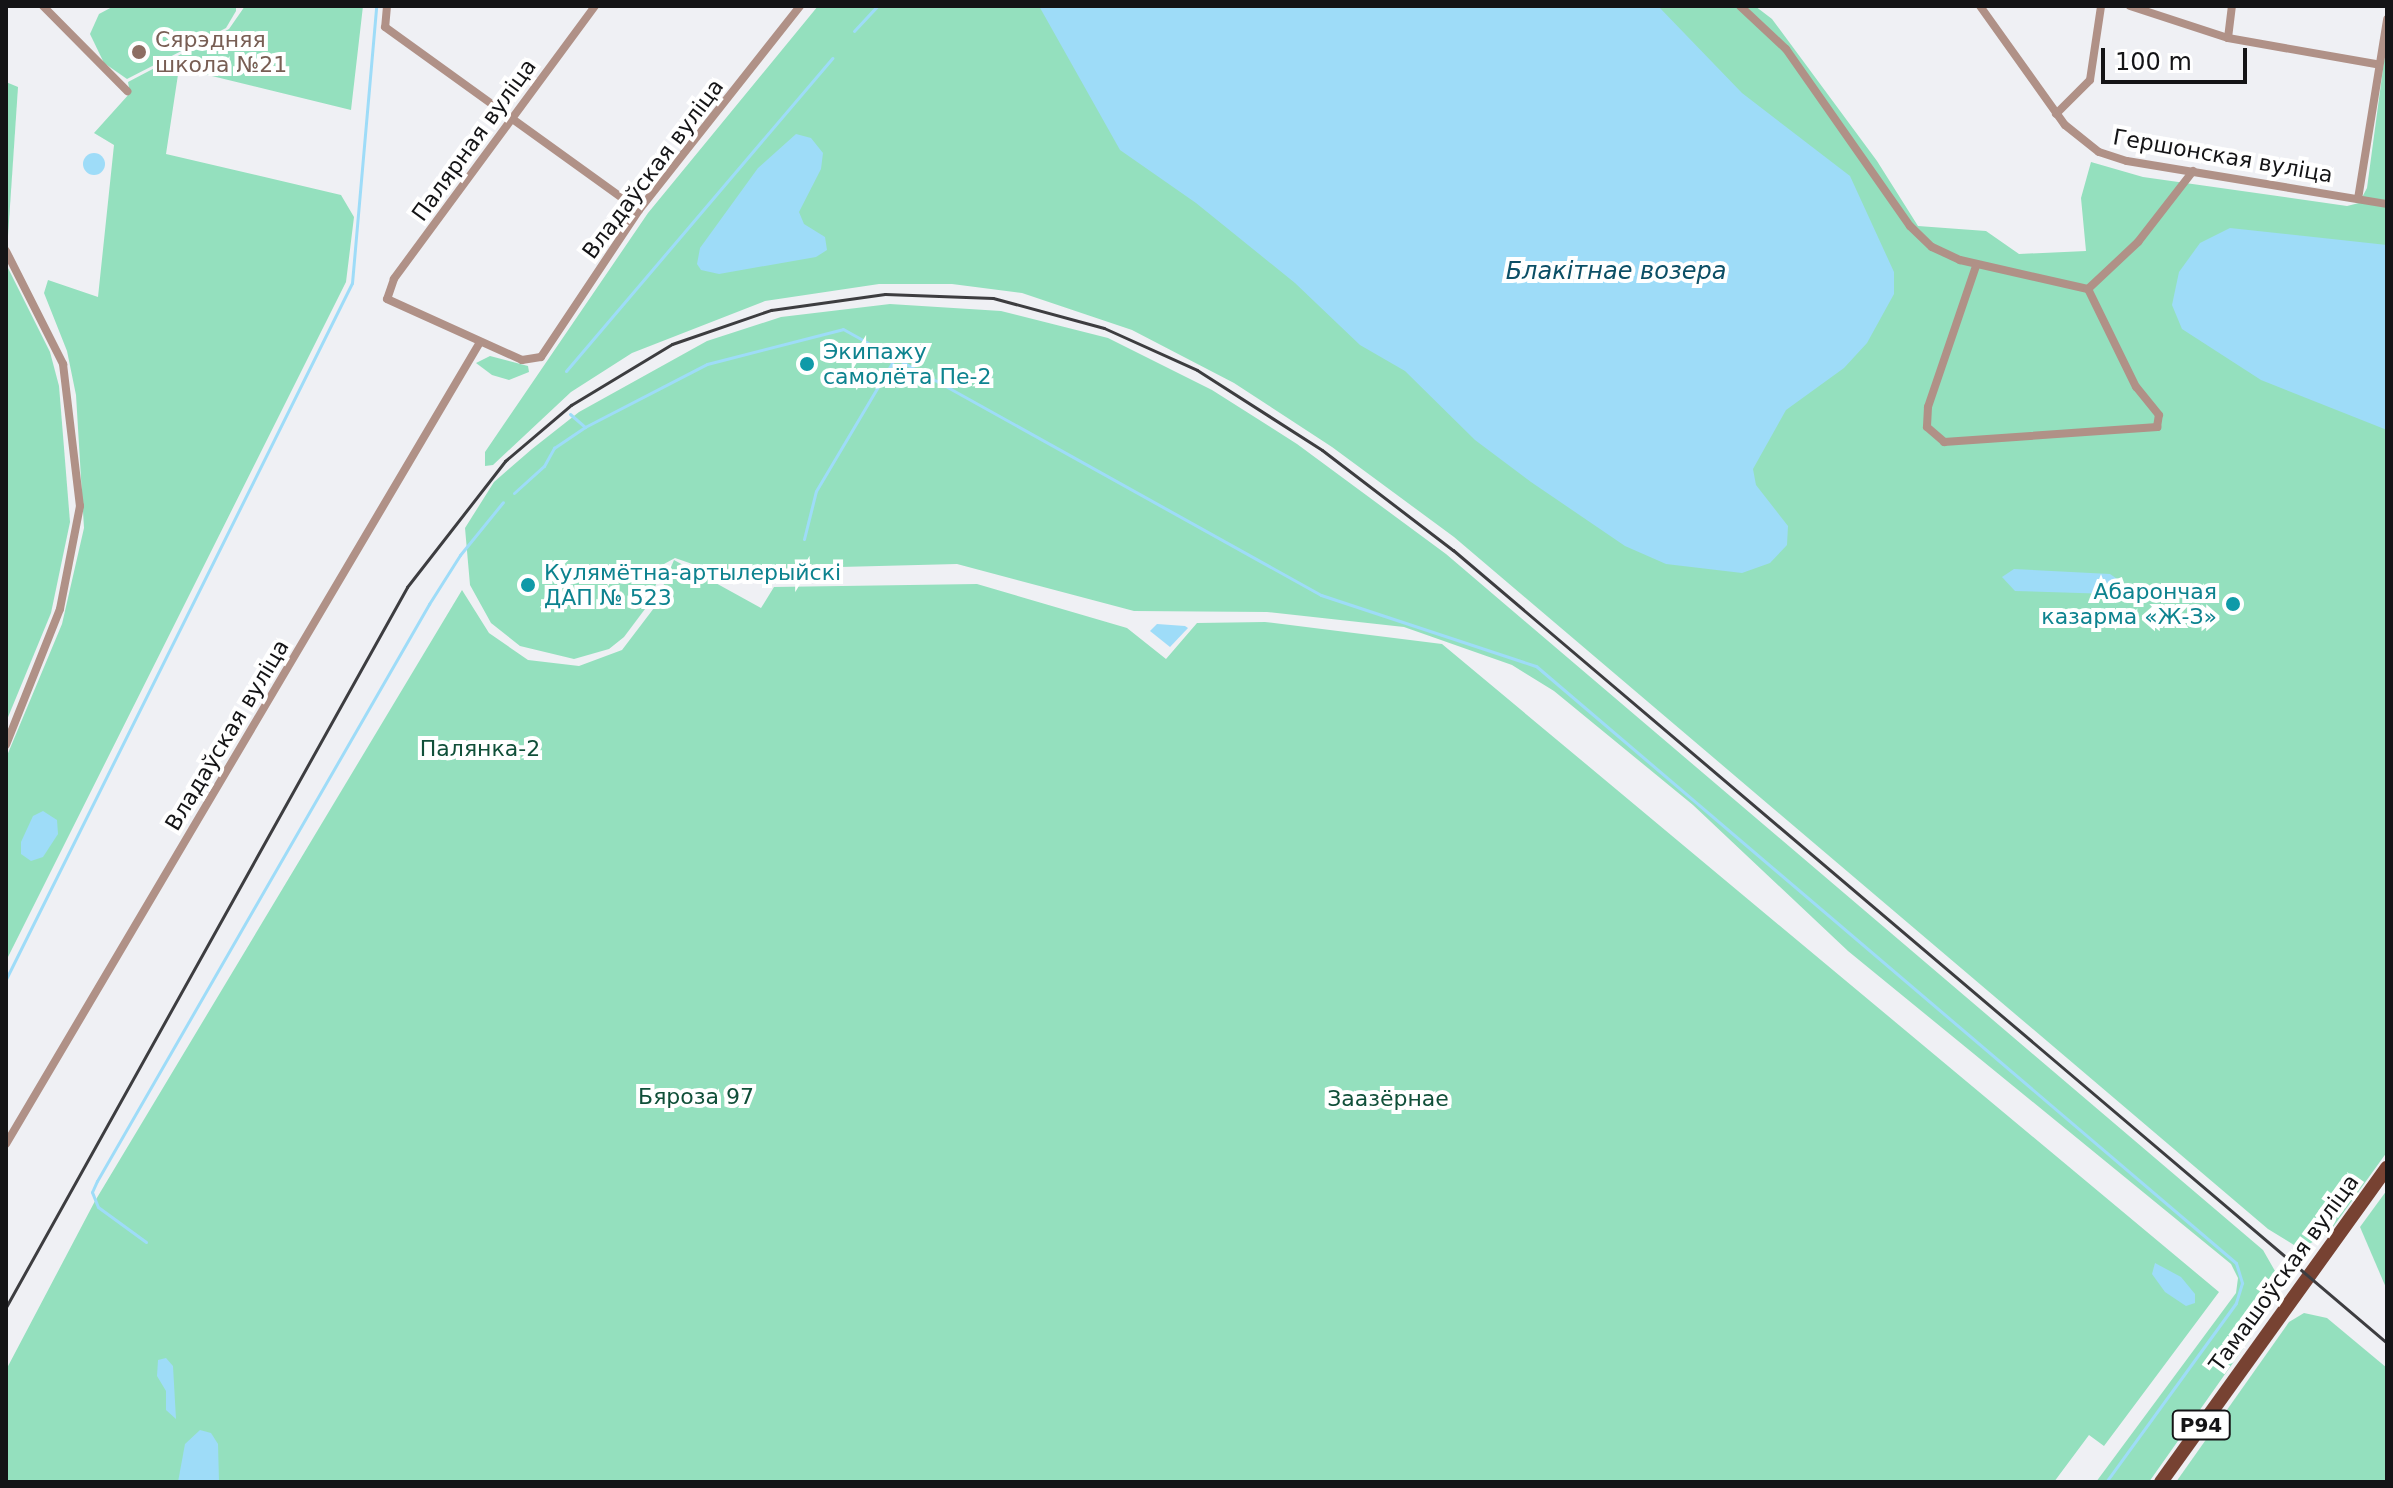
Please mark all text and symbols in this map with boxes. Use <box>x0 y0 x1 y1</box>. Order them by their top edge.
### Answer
place label: Сярэдняя школа №21 <box>155 26 287 78</box>
scale bar <box>2105 32 2251 82</box>
marker: Сярэдняя школа №21 <box>130 43 148 61</box>
text: 100 m <box>2115 48 2192 76</box>
street label: Палярная вуліца <box>406 54 542 226</box>
street label: Владаўская вуліца <box>577 74 729 264</box>
street label: Гершонская вуліца <box>2111 124 2335 188</box>
water label: Блакітнае возера <box>1506 258 1726 286</box>
place label: Экипажу самолёта Пе-2 <box>823 338 992 390</box>
marker: Экипажу самолёта Пе-2 <box>798 355 816 373</box>
place label: Кулямётна-артылерыйскі ДАП № 523 <box>544 559 841 610</box>
marker: Кулямётна-артылерыйскі ДАП № 523 <box>519 576 537 594</box>
place label: Абарончая казарма «Ж-З» <box>2041 578 2217 630</box>
marker: Абарончая казарма «Ж-З» <box>2224 595 2242 613</box>
street label: Владаўская вуліца <box>160 635 294 835</box>
park label: Палянка-2 <box>420 736 540 762</box>
park label: Бяроза 97 <box>638 1084 754 1110</box>
park label: Заазёрнае <box>1327 1086 1449 1112</box>
street label: Тамашоўская вуліца <box>2204 1169 2364 1377</box>
road number: Р94 <box>2171 1409 2231 1441</box>

